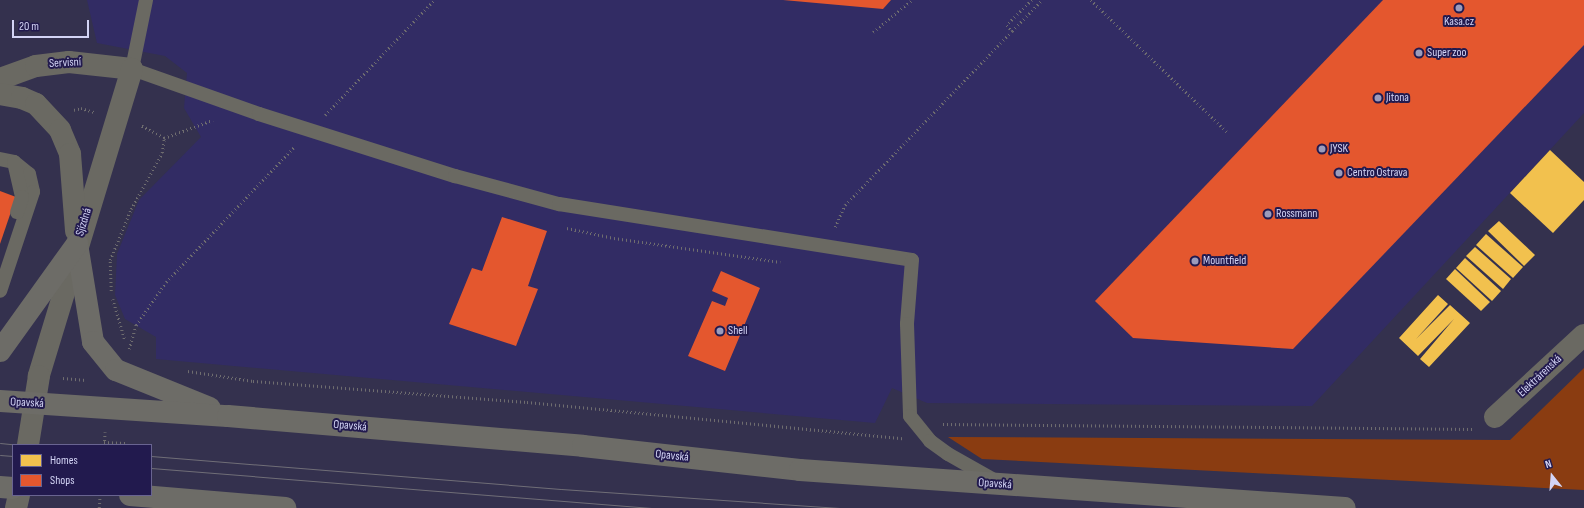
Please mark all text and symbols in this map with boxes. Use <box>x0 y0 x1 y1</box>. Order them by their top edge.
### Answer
marker: Kasa.cz <box>1454 3 1464 13</box>
scale bar <box>14 12 91 38</box>
place label: Kasa.cz <box>1444 15 1474 29</box>
text: 20 m <box>19 19 39 34</box>
place label: Super zoo <box>1427 46 1466 60</box>
marker: Super zoo <box>1414 48 1424 58</box>
street label: Servisní <box>49 55 81 71</box>
place label: Jitona <box>1386 91 1409 105</box>
marker: Jitona <box>1373 93 1383 103</box>
place label: JYSK <box>1330 142 1348 156</box>
marker: JYSK <box>1317 144 1327 154</box>
place label: Centro Ostrava <box>1347 166 1407 180</box>
marker: Centro Ostrava <box>1334 168 1344 178</box>
street label: Sjízdná <box>73 206 95 238</box>
place label: Rossmann <box>1276 207 1317 221</box>
marker: Rossmann <box>1263 209 1273 219</box>
place label: Mountfield <box>1203 254 1246 268</box>
marker: Mountfield <box>1190 256 1200 266</box>
place label: Shell <box>728 324 748 338</box>
marker: Shell <box>715 326 725 336</box>
street label: Elektrárenská <box>1515 352 1565 400</box>
street label: Opavská <box>10 395 44 411</box>
street label: Opavská <box>333 417 367 435</box>
legend <box>12 444 152 496</box>
street label: Opavská <box>655 447 689 465</box>
text: Homes <box>50 453 78 468</box>
north arrow <box>1532 456 1572 496</box>
text: N <box>1544 457 1553 471</box>
text: Shops <box>50 473 75 488</box>
street label: Opavská <box>978 476 1012 492</box>

